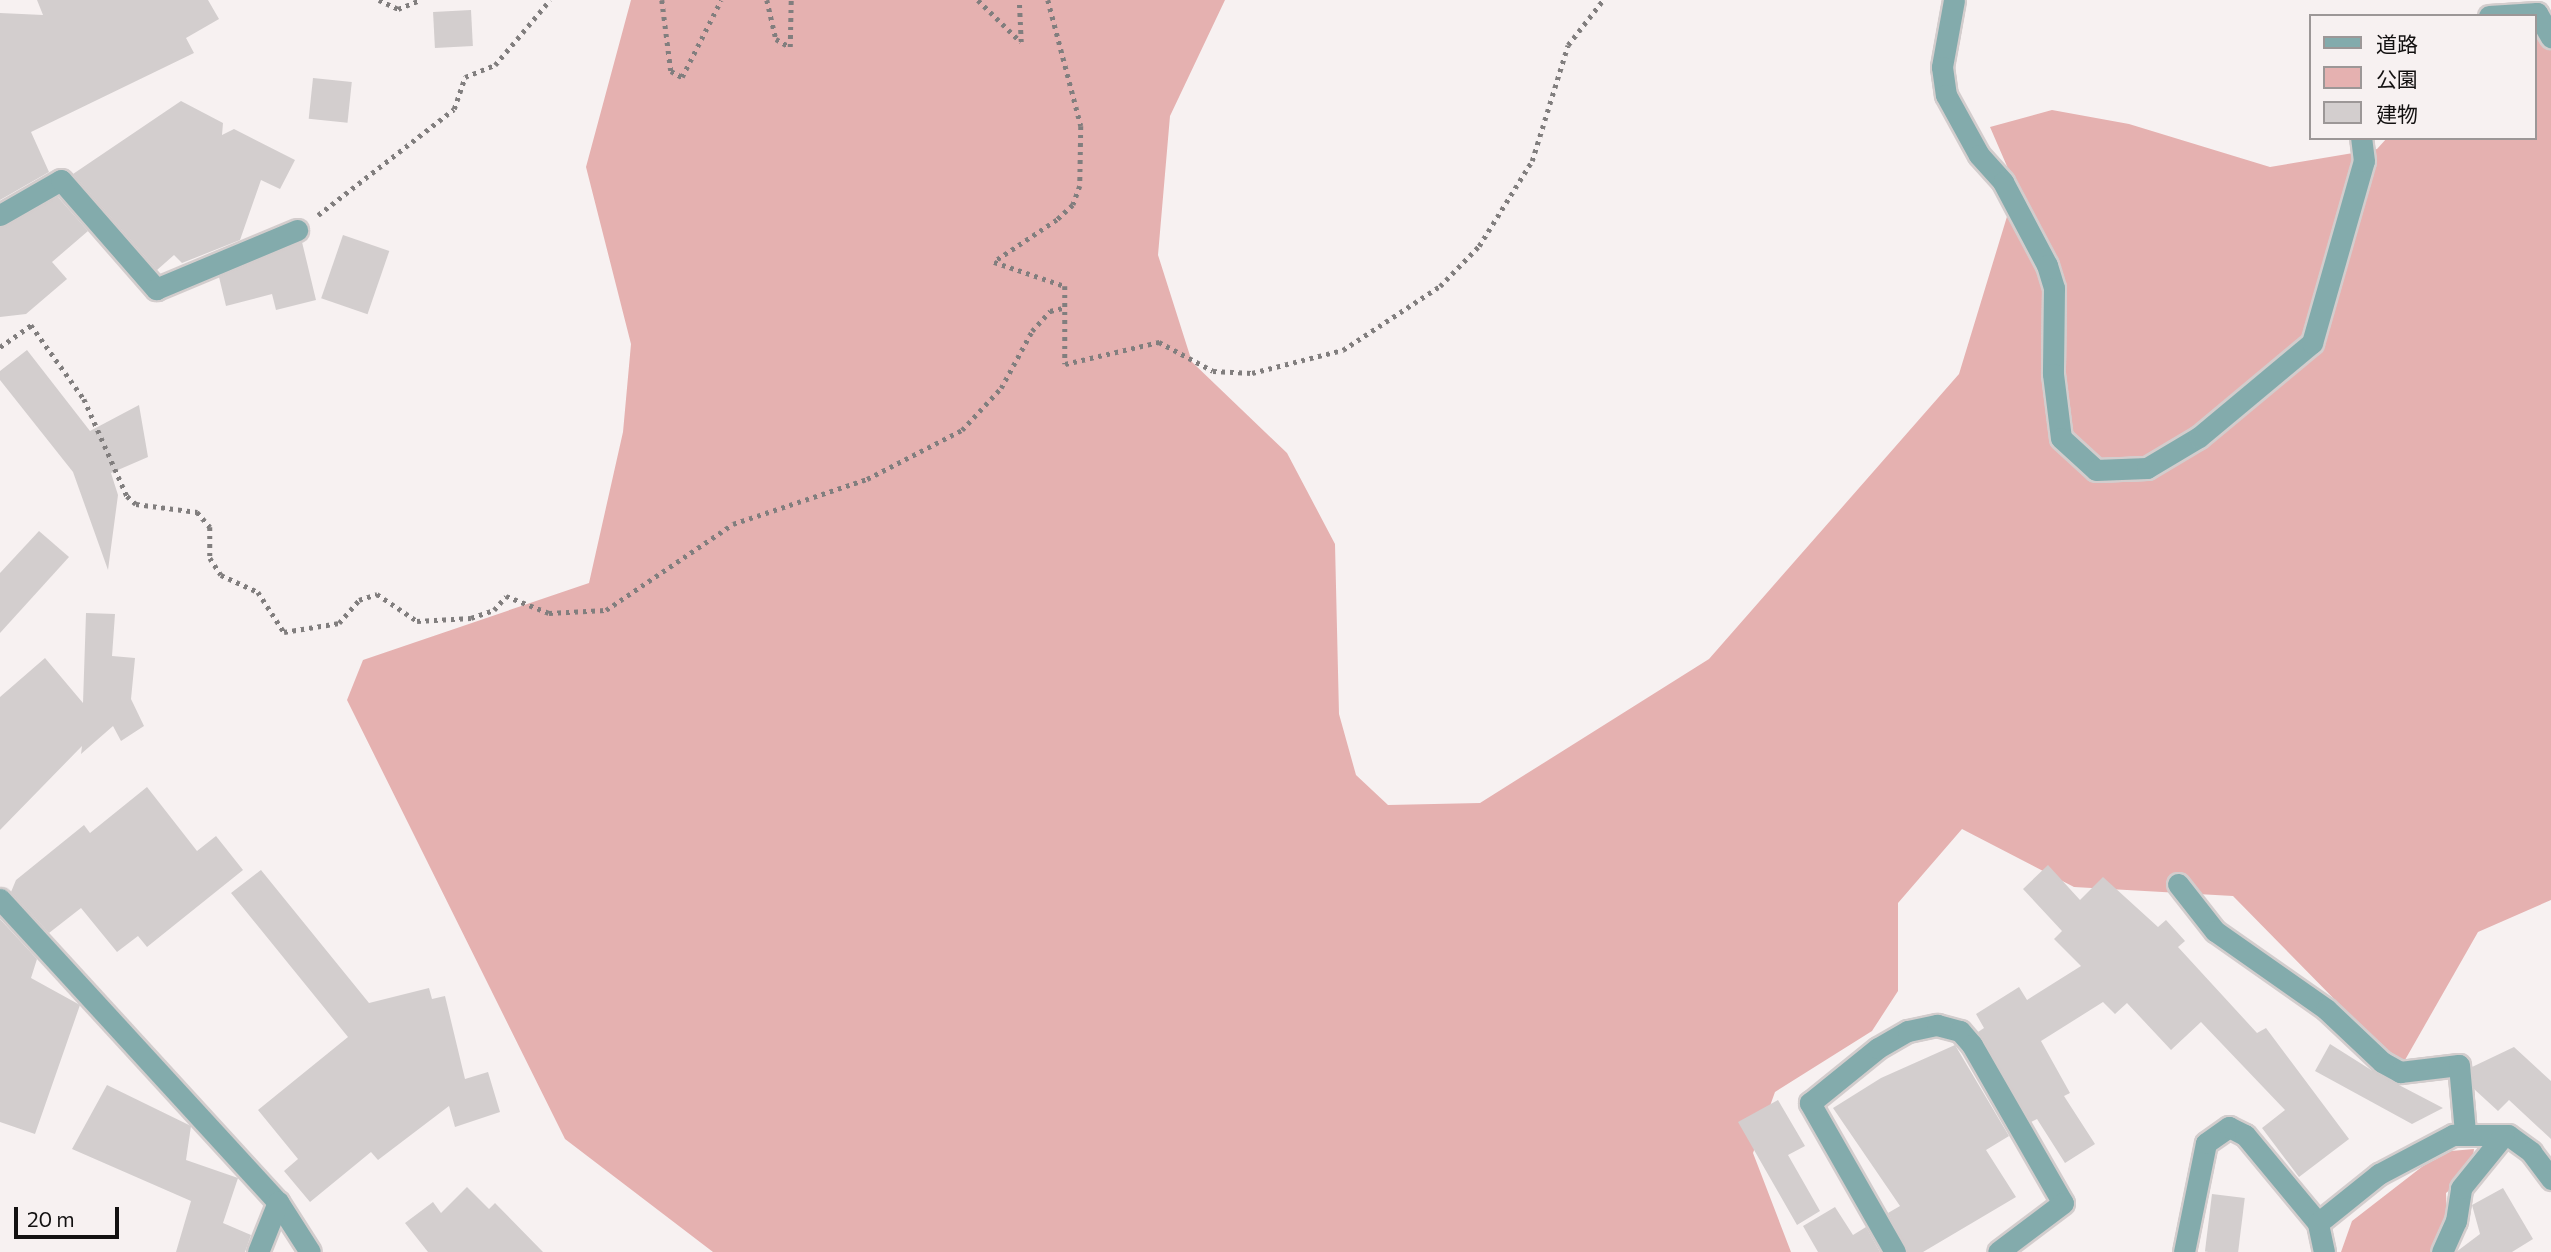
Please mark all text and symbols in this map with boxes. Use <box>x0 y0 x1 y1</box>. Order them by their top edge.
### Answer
legend <box>2310 14 2537 140</box>
text: 道路 <box>2376 31 2418 56</box>
text: 公園 <box>2376 66 2418 91</box>
text: 建物 <box>2376 101 2418 126</box>
scale bar <box>18 1192 122 1236</box>
text: 20 m <box>27 1206 75 1231</box>

